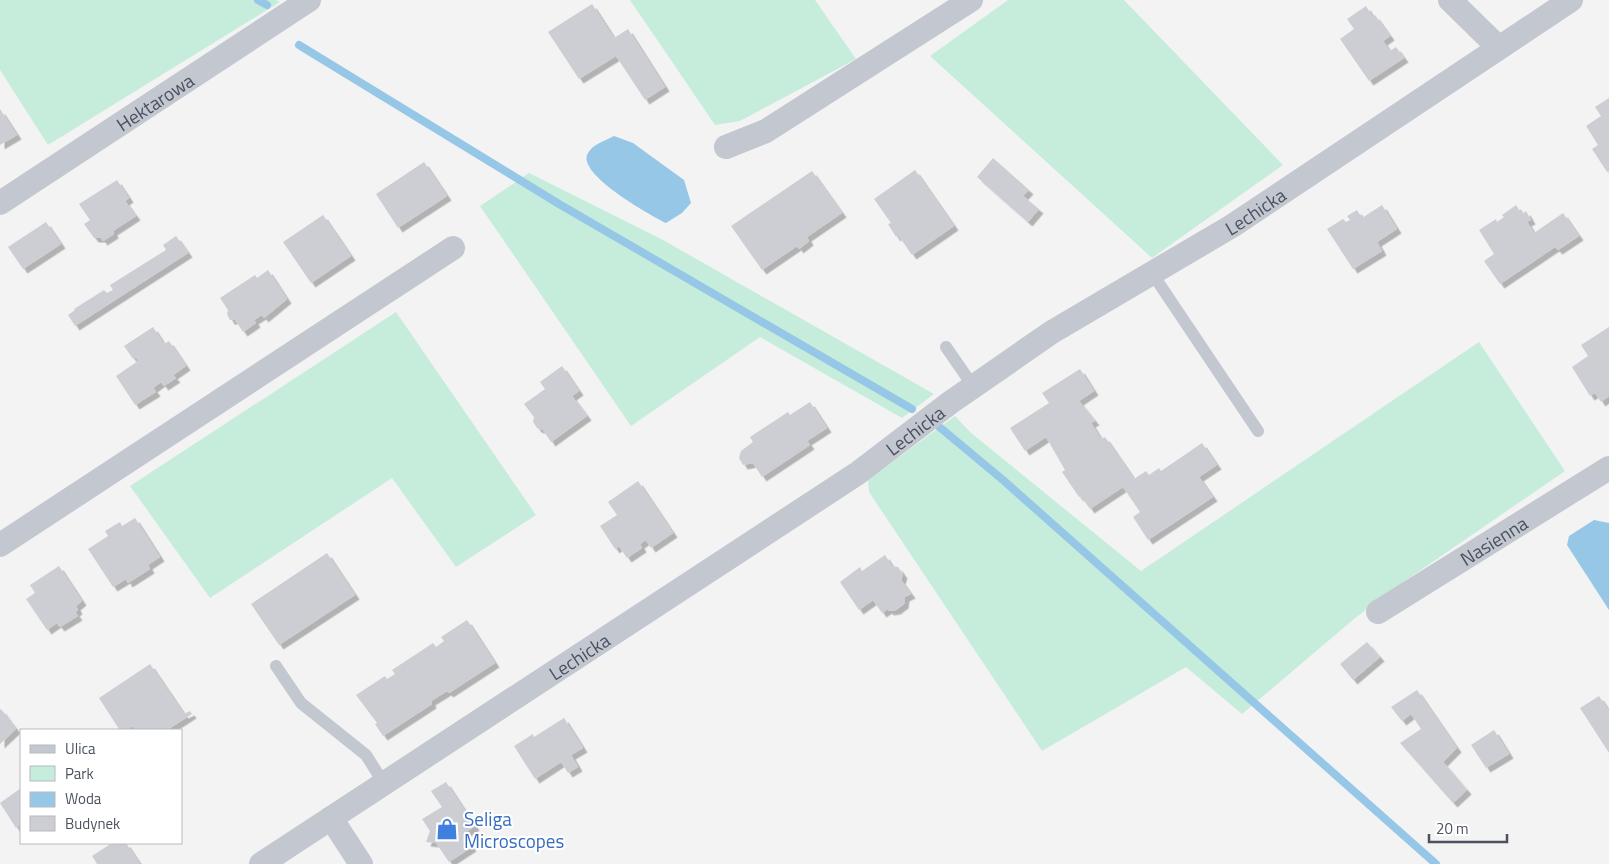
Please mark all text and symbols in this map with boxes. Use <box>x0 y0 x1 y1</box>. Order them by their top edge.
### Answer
street label: Hektarowa <box>110 65 200 138</box>
street label: Lechicka <box>1219 179 1292 242</box>
street label: Lechicka <box>879 397 951 462</box>
street label: Nasienna <box>1454 508 1533 572</box>
street label: Lechicka <box>542 625 616 687</box>
legend <box>20 729 182 844</box>
text: Ulica <box>65 737 96 760</box>
text: Park <box>65 762 94 785</box>
text: Woda <box>65 787 102 810</box>
place label: Seliga Microscopes <box>464 804 564 855</box>
text: Budynek <box>65 812 120 835</box>
scale bar <box>1429 812 1506 844</box>
shop icon: Seliga Microscopes <box>434 816 460 842</box>
text: 20 m <box>1436 817 1469 840</box>

